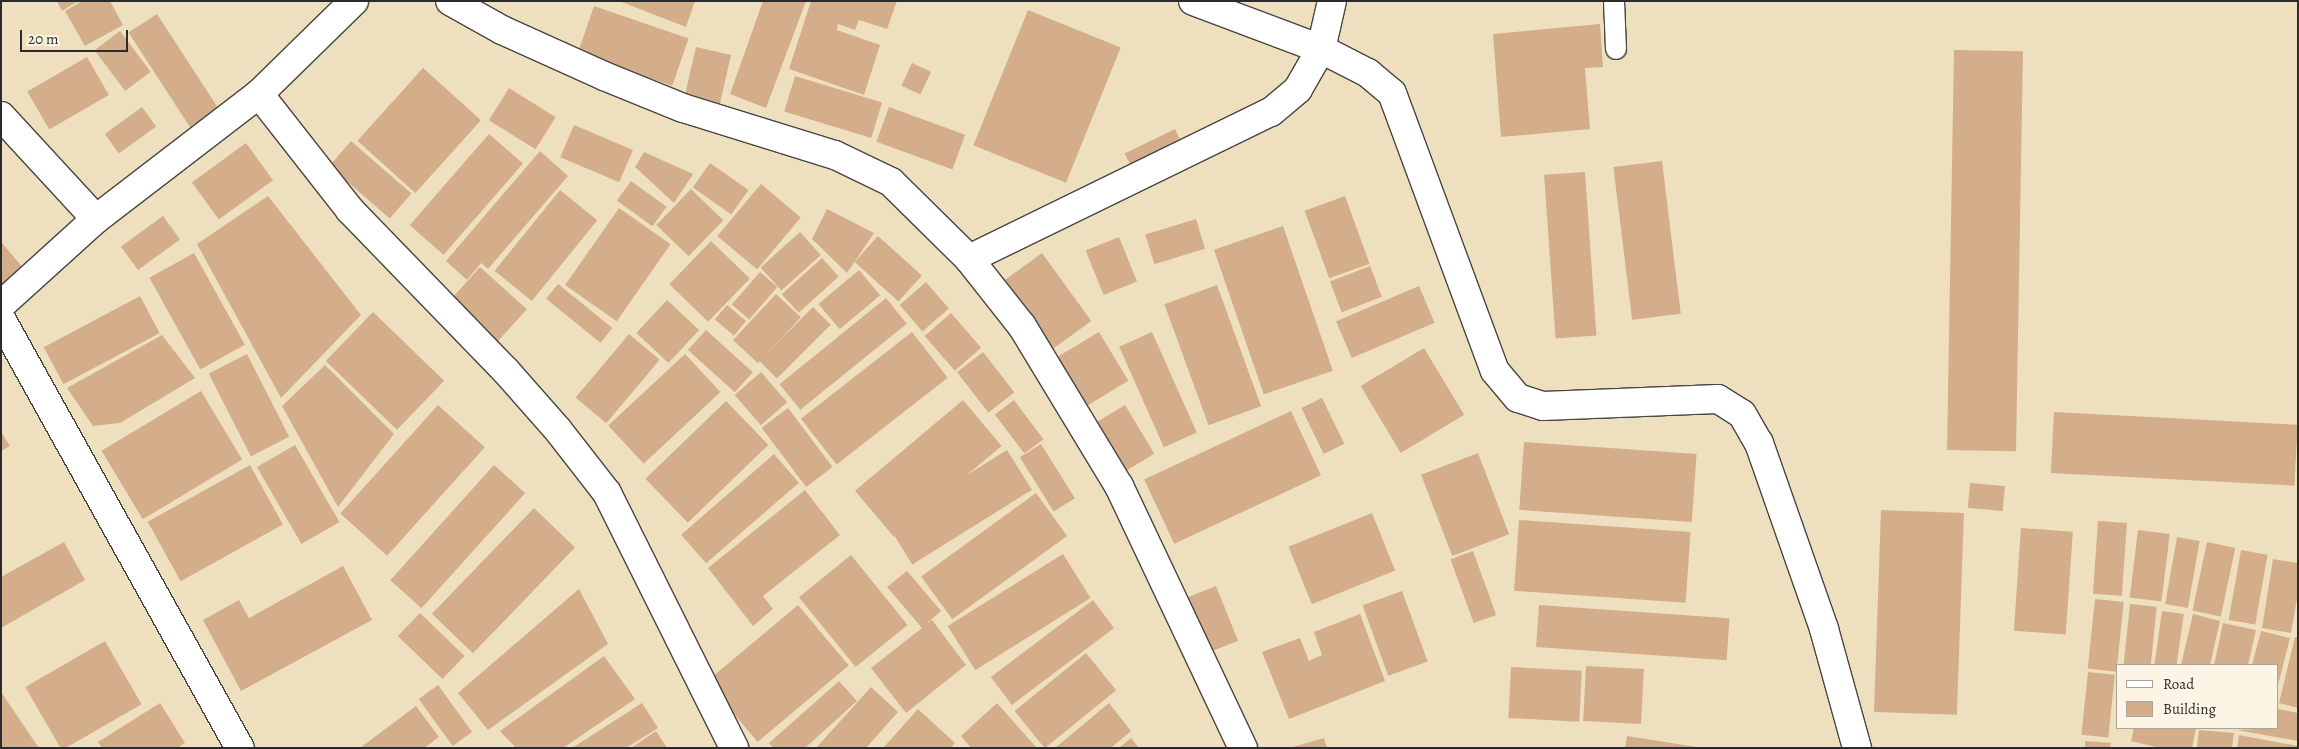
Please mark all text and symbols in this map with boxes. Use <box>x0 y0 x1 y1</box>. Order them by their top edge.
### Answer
scale bar <box>22 20 130 52</box>
text: 20 m <box>28 29 59 49</box>
legend <box>2116 664 2279 729</box>
text: Road <box>2163 674 2194 694</box>
text: Building <box>2163 699 2216 719</box>

